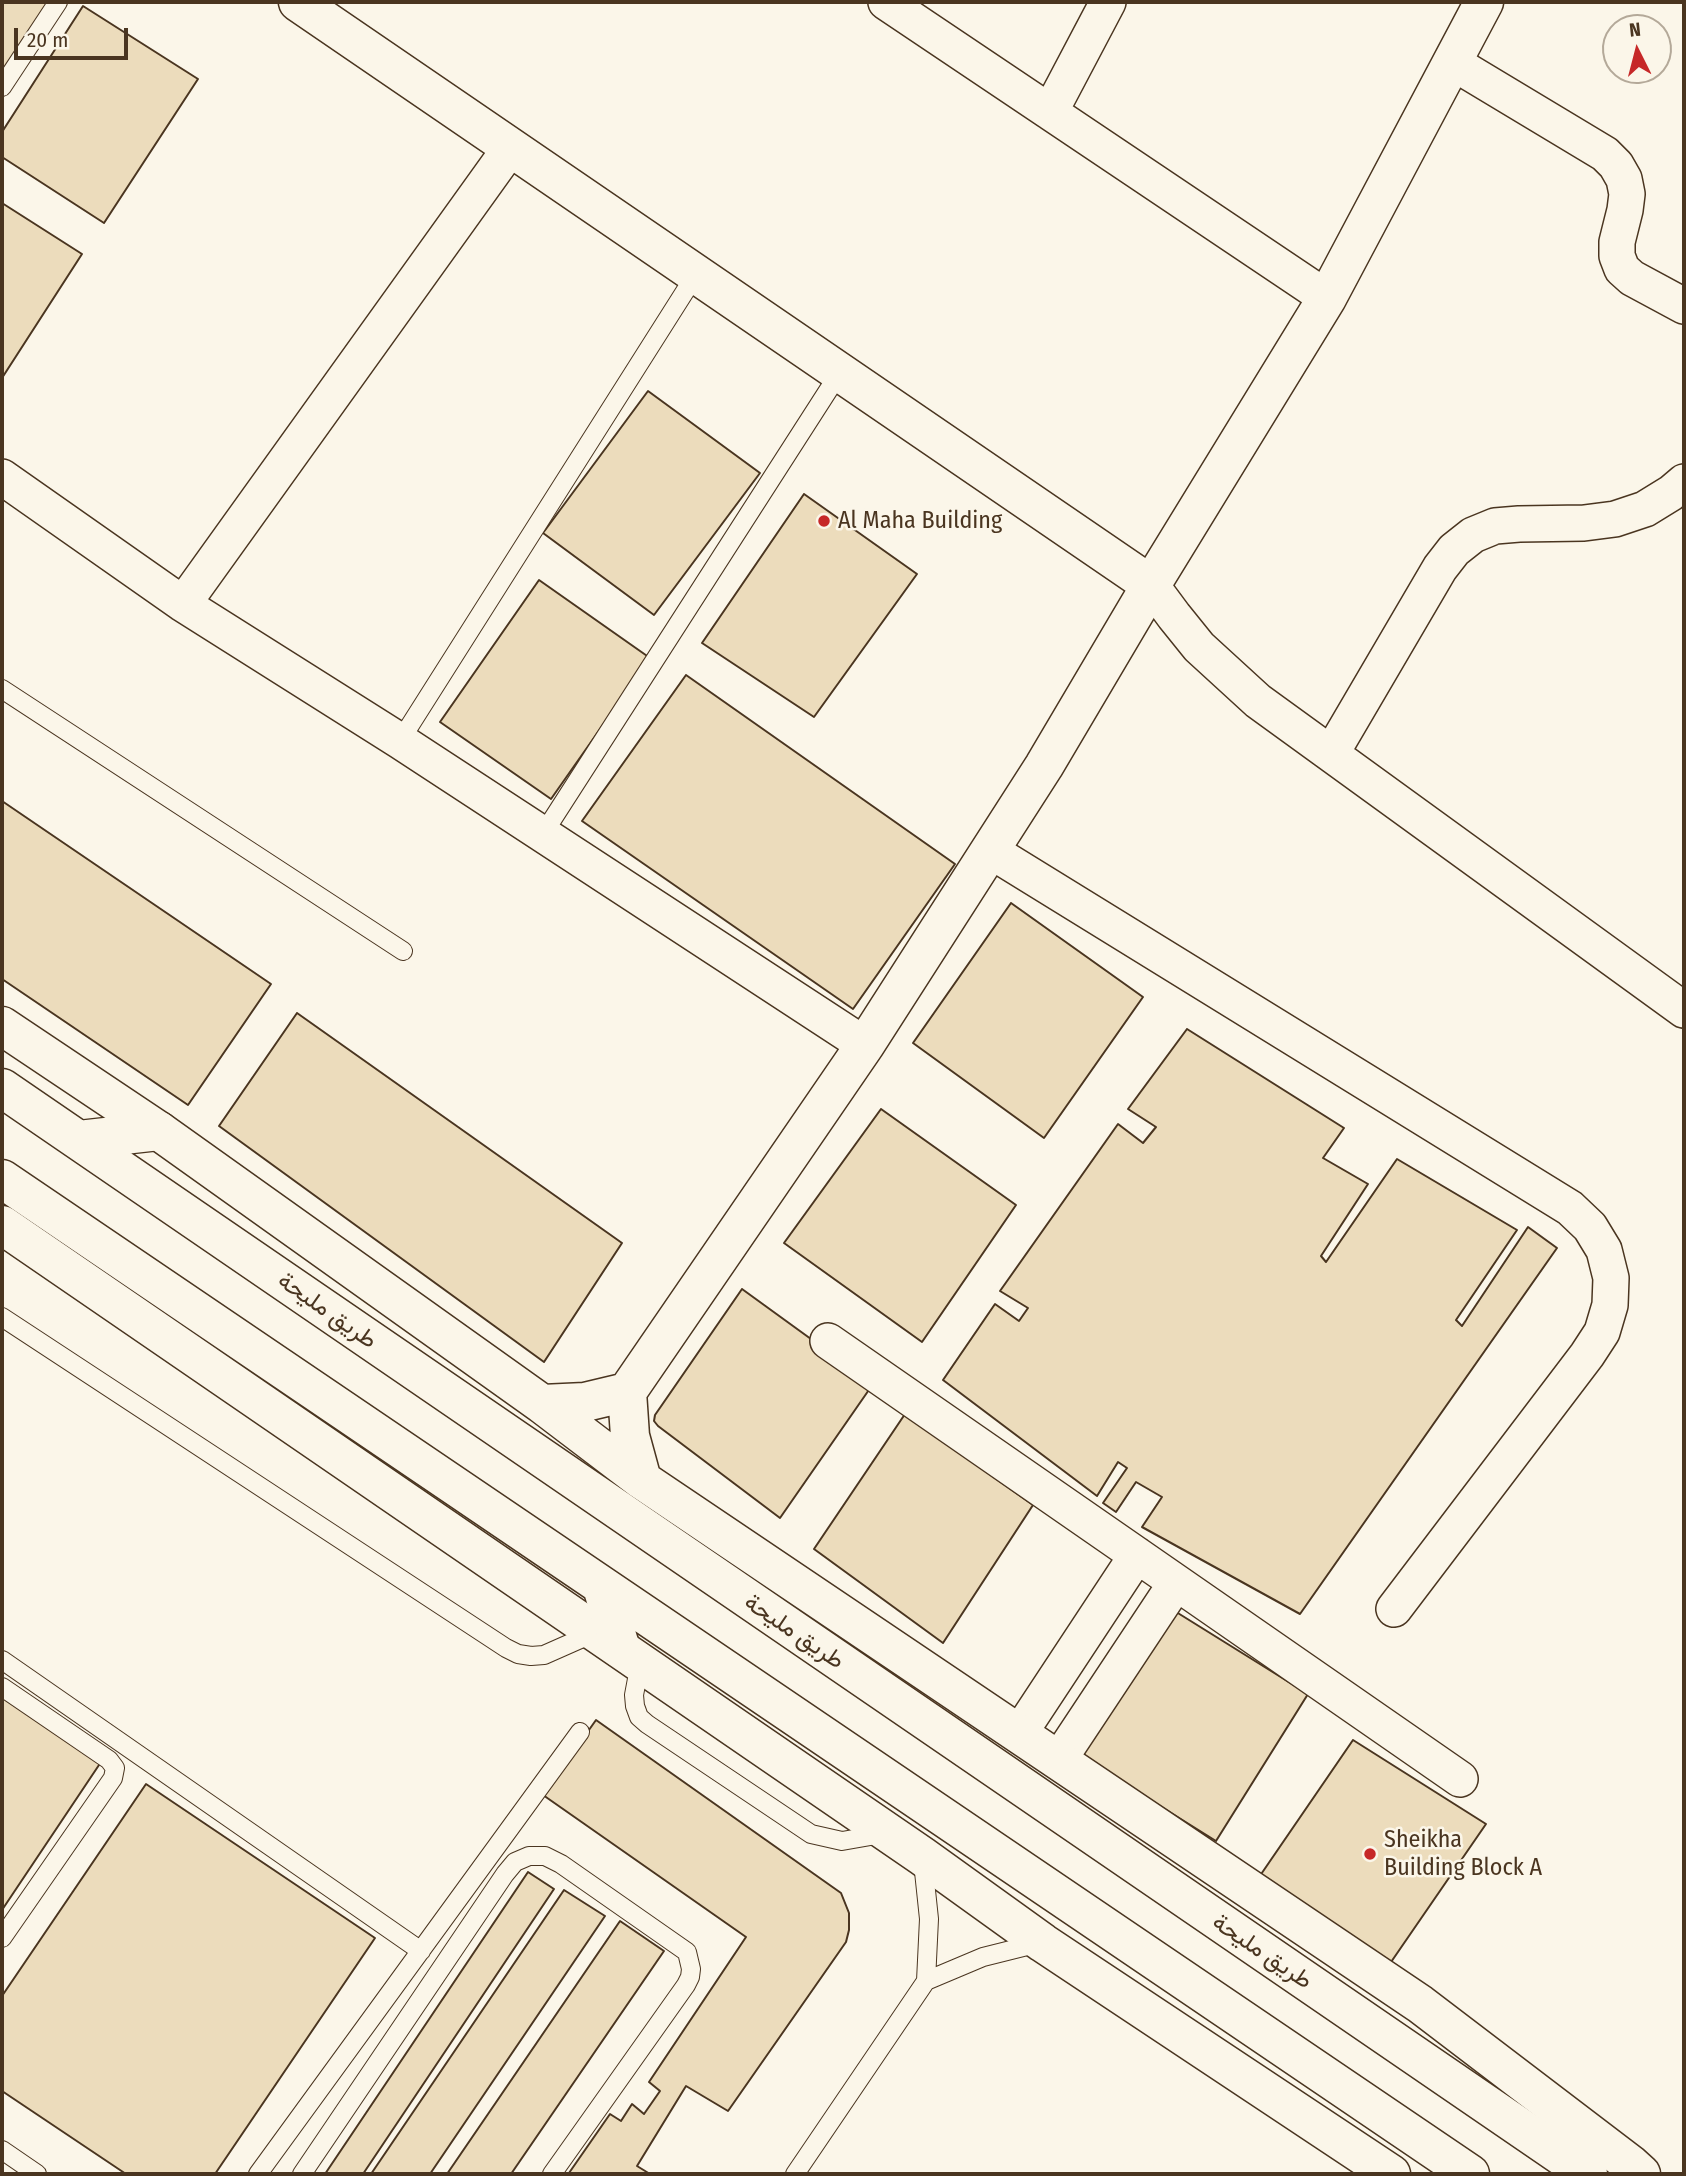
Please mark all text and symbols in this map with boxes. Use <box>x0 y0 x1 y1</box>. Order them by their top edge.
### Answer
scale bar <box>18 14 131 58</box>
north arrow <box>1602 14 1672 84</box>
text: N <box>1628 18 1642 42</box>
text: 20 m <box>27 27 68 53</box>
place label: Al Maha Building <box>838 507 1002 535</box>
marker: Al Maha Building <box>816 513 832 529</box>
street label: طريق مليحة <box>272 1266 382 1356</box>
street label: طريق مليحة <box>739 1588 849 1676</box>
place label: Sheikha Building Block A <box>1384 1826 1542 1882</box>
marker: Sheikha Building Block A <box>1362 1846 1378 1862</box>
street label: طريق مليحة <box>1207 1908 1317 1996</box>

